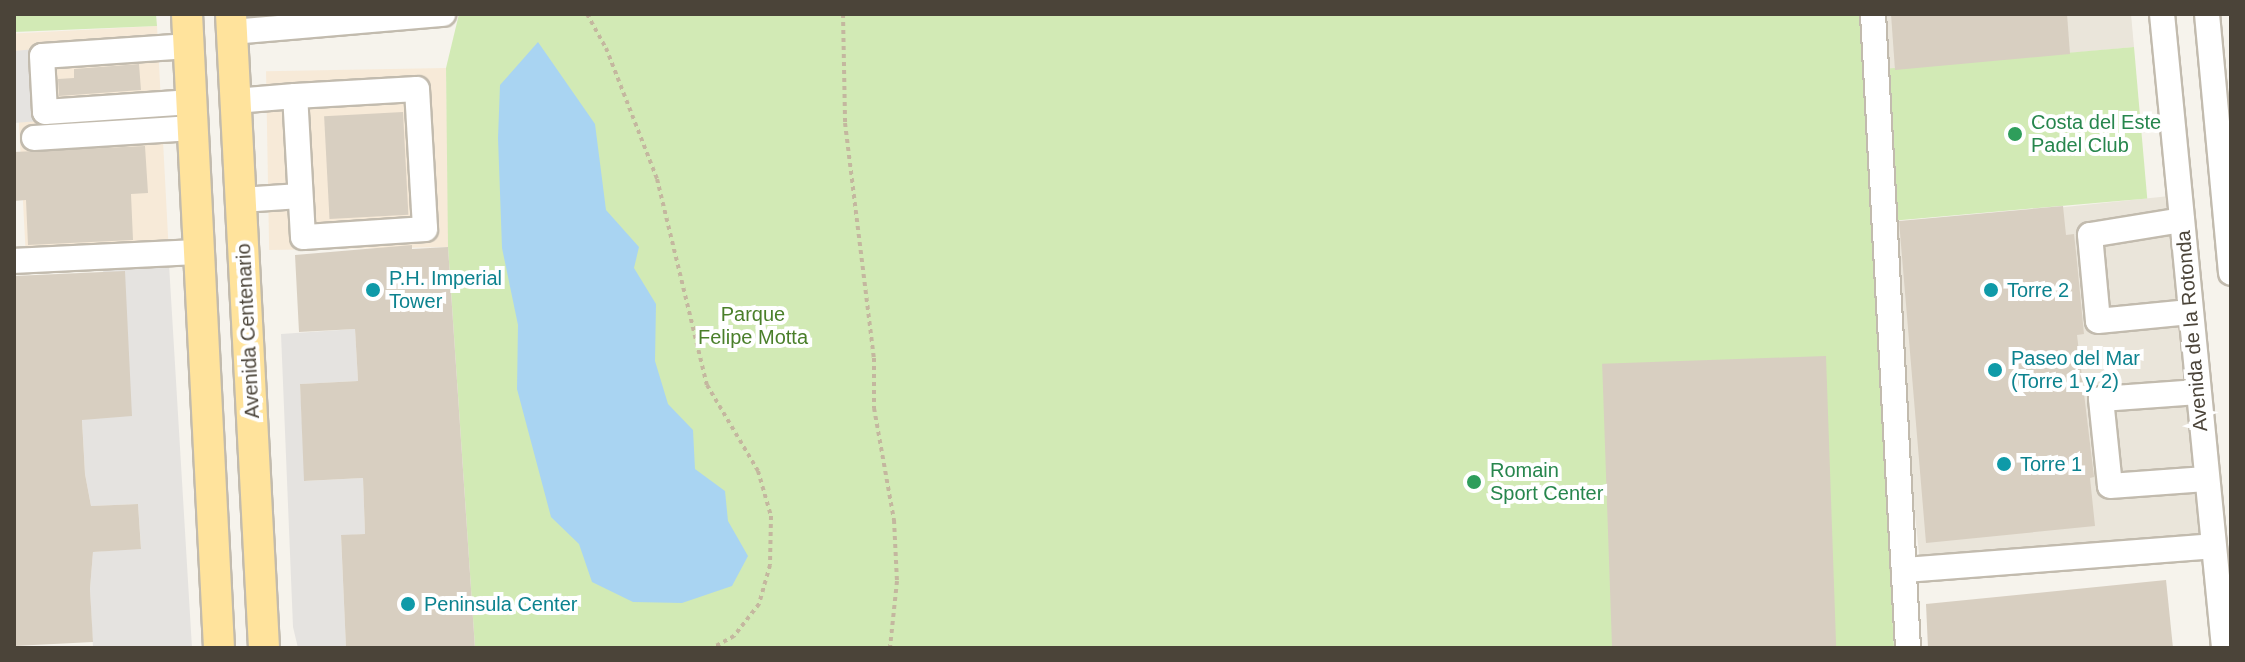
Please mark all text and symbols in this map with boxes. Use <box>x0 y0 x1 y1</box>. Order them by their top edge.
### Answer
place label: Costa del Este Padel Club <box>2031 110 2161 157</box>
marker: Costa del Este Padel Club <box>2006 125 2024 143</box>
street label: Avenida de la Rotonda <box>2171 229 2213 433</box>
street label: Avenida Centenario <box>231 243 265 419</box>
place label: P.H. Imperial Tower <box>389 266 502 313</box>
place label: Torre 2 <box>2007 278 2069 302</box>
marker: P.H. Imperial Tower <box>364 281 382 299</box>
marker: Torre 2 <box>1982 281 2000 299</box>
park label: Parque Felipe Motta <box>698 302 808 349</box>
place label: Paseo del Mar (Torre 1 y 2) <box>2011 346 2140 393</box>
marker: Paseo del Mar (Torre 1 y 2) <box>1986 361 2004 379</box>
place label: Torre 1 <box>2020 452 2082 476</box>
marker: Torre 1 <box>1995 455 2013 473</box>
place label: Romain Sport Center <box>1490 458 1603 505</box>
marker: Romain Sport Center <box>1465 473 1483 491</box>
place label: Peninsula Center <box>424 592 577 616</box>
marker: Peninsula Center <box>399 595 417 613</box>

